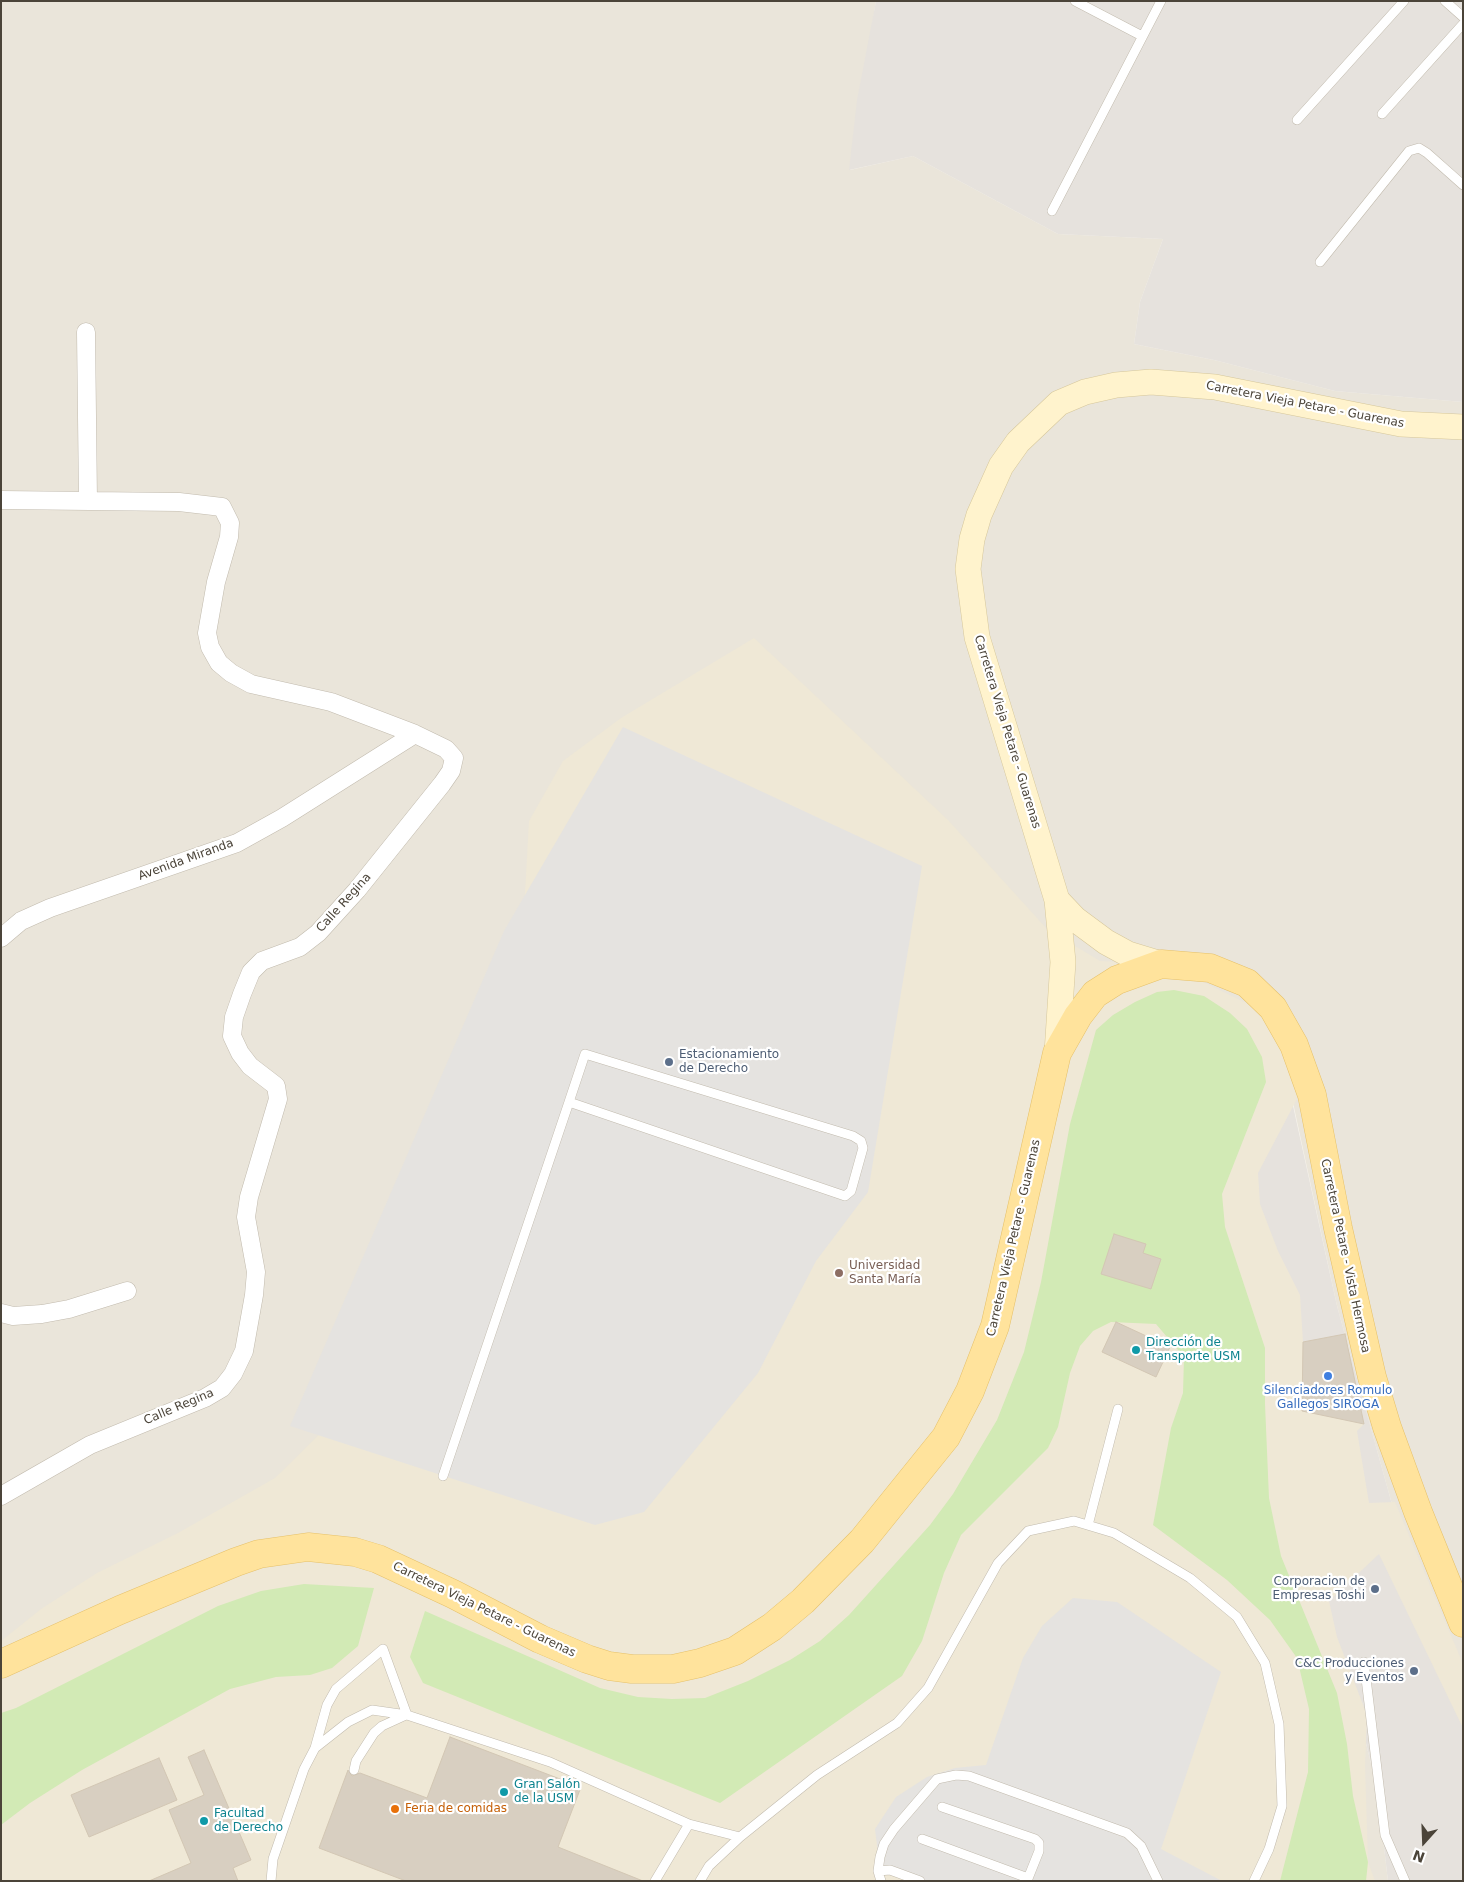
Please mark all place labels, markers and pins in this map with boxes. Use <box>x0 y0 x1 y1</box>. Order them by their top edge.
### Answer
place label: Estacionamiento de Derecho <box>679 1048 779 1076</box>
marker: Estacionamiento de Derecho <box>663 1056 675 1068</box>
place label: Universidad Santa María <box>849 1259 921 1287</box>
marker: Universidad Santa María <box>833 1267 845 1279</box>
place label: Dirección de Transporte USM <box>1146 1336 1240 1364</box>
marker: Dirección de Transporte USM <box>1130 1344 1142 1356</box>
marker: Silenciadores Romulo Gallegos SIROGA <box>1322 1370 1334 1382</box>
place label: Silenciadores Romulo Gallegos SIROGA <box>1264 1384 1392 1412</box>
place label: Corporacion de Empresas Toshi <box>1273 1575 1365 1603</box>
marker: Corporacion de Empresas Toshi <box>1369 1583 1381 1595</box>
place label: C&C Producciones y Eventos <box>1295 1657 1404 1685</box>
marker: C&C Producciones y Eventos <box>1408 1665 1420 1677</box>
place label: Gran Salón de la USM <box>514 1778 580 1806</box>
marker: Gran Salón de la USM <box>498 1786 510 1798</box>
place label: Feria de comidas <box>405 1802 507 1816</box>
marker: Feria de comidas <box>389 1803 401 1815</box>
place label: Facultad de Derecho <box>214 1807 283 1835</box>
marker: Facultad de Derecho <box>198 1815 210 1827</box>

